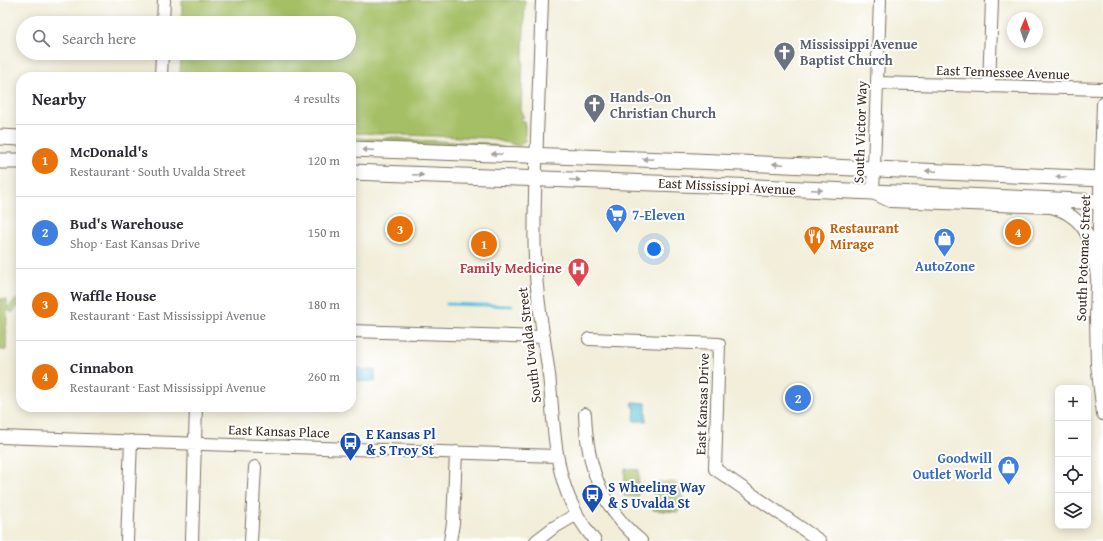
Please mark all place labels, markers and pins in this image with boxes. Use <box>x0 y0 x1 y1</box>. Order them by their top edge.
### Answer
place label: Mississippi Avenue Baptist Church <box>800 34 918 70</box>
church icon: Mississippi Avenue Baptist Church <box>771 39 797 72</box>
place label: Hands-On Christian Church <box>610 87 717 123</box>
church icon: Hands-On Christian Church <box>582 92 608 125</box>
supermarket icon: 7-Eleven <box>603 202 629 235</box>
place label: 7-Eleven <box>632 205 686 225</box>
pin: 3 <box>387 214 413 244</box>
pin: 4 <box>1005 217 1031 247</box>
place label: Restaurant Mirage <box>830 218 900 254</box>
restaurant icon: Restaurant Mirage <box>801 223 827 256</box>
shop icon: AutoZone <box>932 225 958 258</box>
pin: 1 <box>471 229 497 259</box>
hospital icon: Family Medicine <box>565 255 591 288</box>
place label: AutoZone <box>915 256 975 276</box>
place label: Family Medicine <box>460 258 562 278</box>
pin: 2 <box>785 383 811 413</box>
place label: E Kansas Pl & S Troy St <box>366 424 436 460</box>
bus stop icon: E Kansas Pl & S Troy St <box>338 429 364 462</box>
place label: Goodwill Outlet World <box>913 448 993 484</box>
shop icon: Goodwill Outlet World <box>995 453 1021 486</box>
place label: S Wheeling Way & S Uvalda St <box>608 477 706 513</box>
bus stop icon: S Wheeling Way & S Uvalda St <box>579 482 605 515</box>

